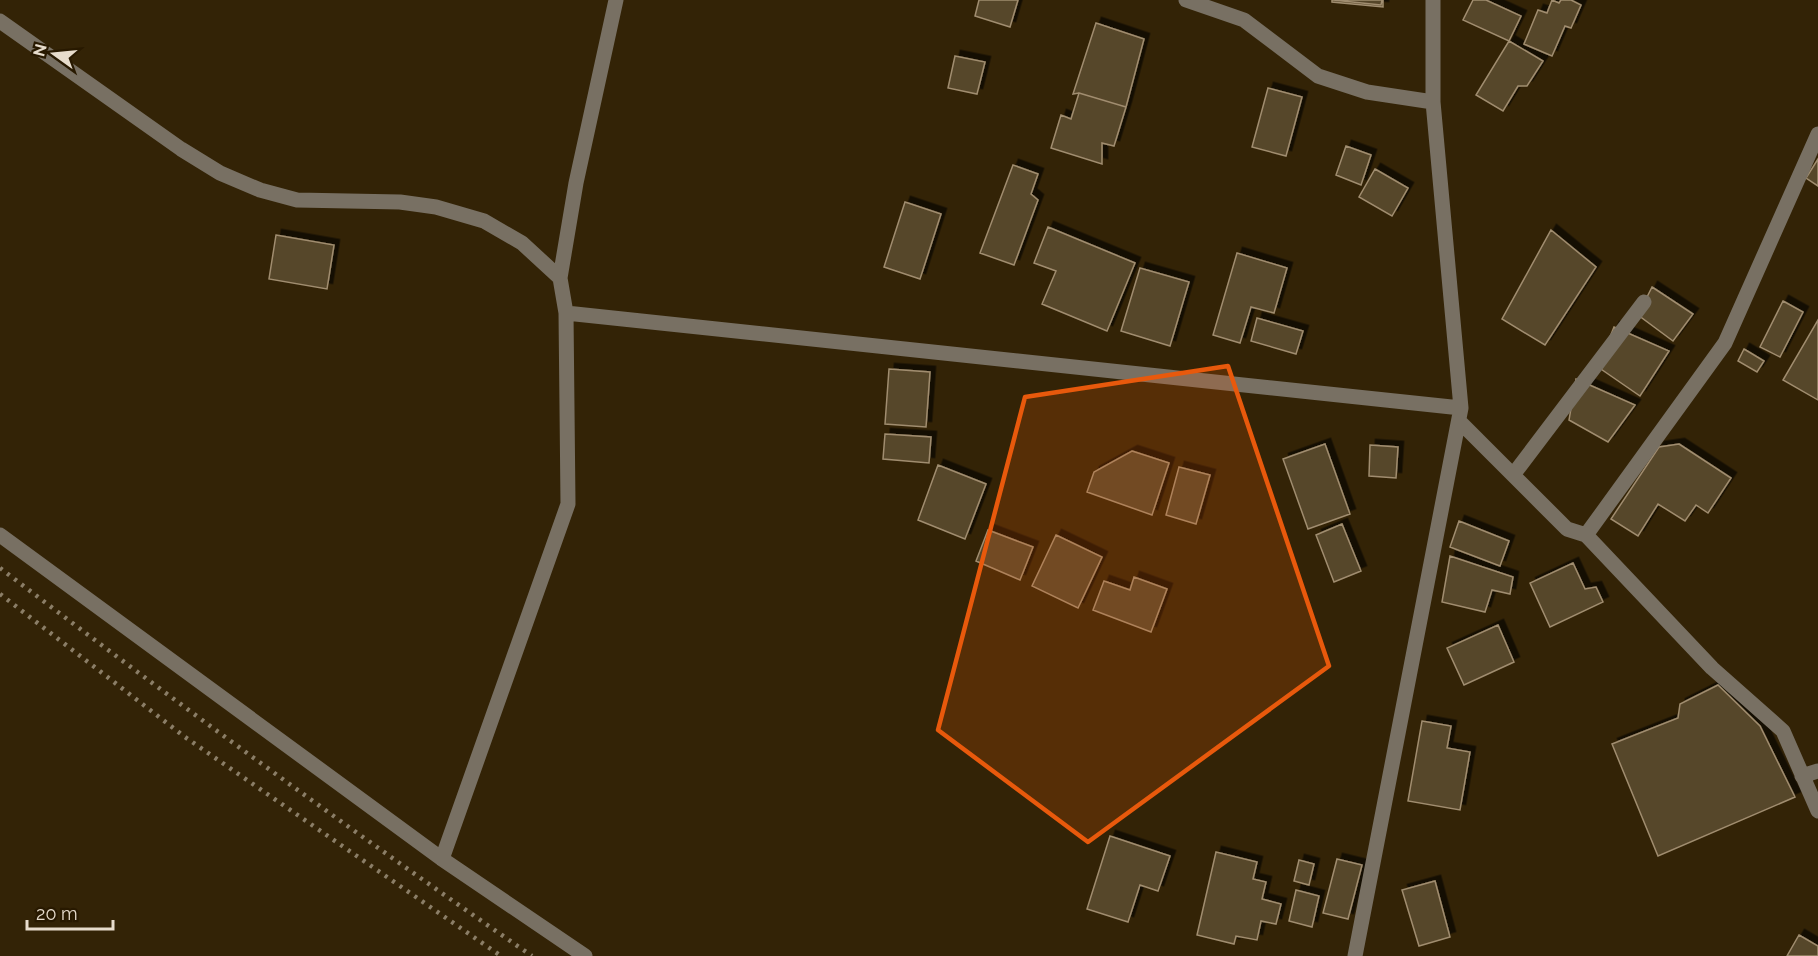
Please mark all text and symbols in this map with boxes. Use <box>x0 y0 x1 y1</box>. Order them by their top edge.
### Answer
north arrow <box>24 24 84 84</box>
text: N <box>29 42 51 59</box>
scale bar <box>27 893 112 931</box>
text: 20 m <box>36 903 78 924</box>

